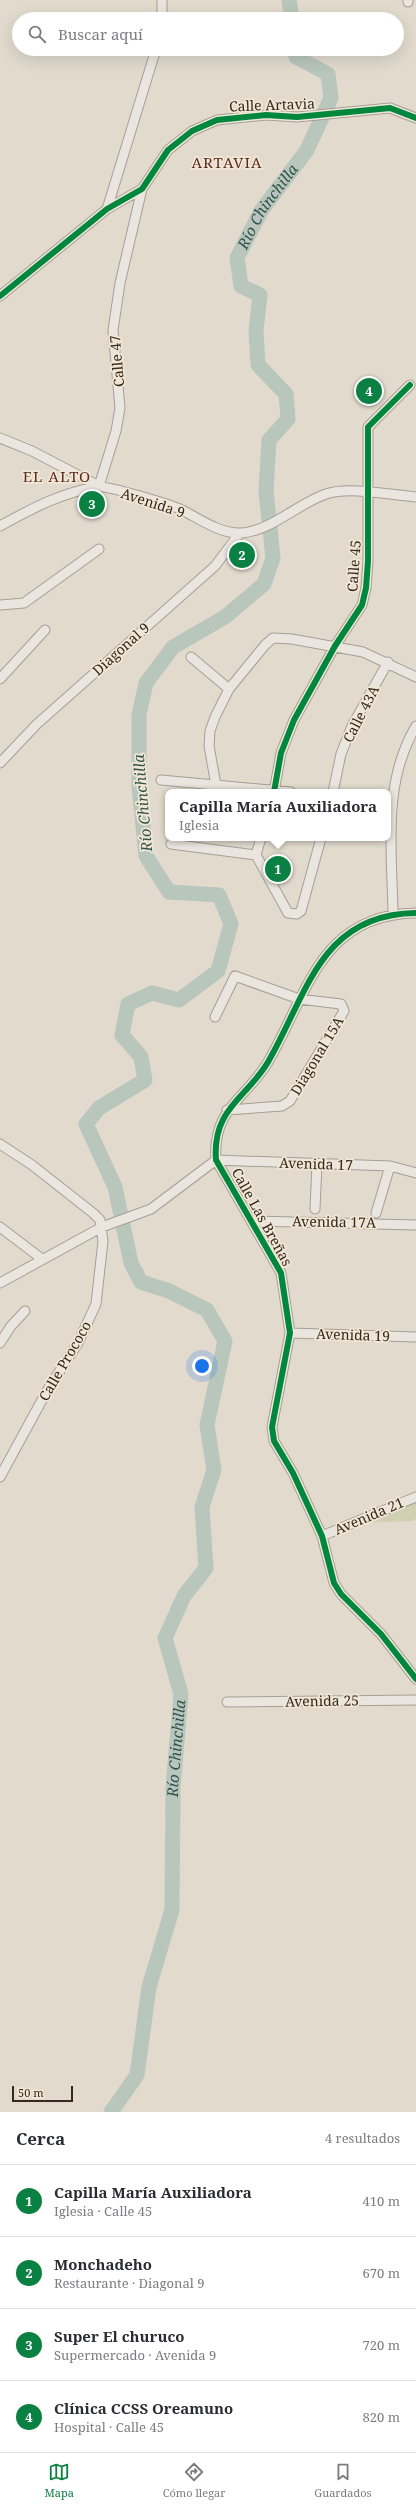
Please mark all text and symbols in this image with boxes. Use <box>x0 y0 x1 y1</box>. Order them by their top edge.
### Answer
search box <box>12 12 404 56</box>
icon: search <box>26 23 48 45</box>
text: Buscar aquí <box>58 24 143 44</box>
street label: Calle Artavia <box>229 94 315 115</box>
district label: ARTAVIA <box>192 152 263 172</box>
water label: Río Chinchilla <box>232 160 302 253</box>
street label: Calle 47 <box>105 334 128 388</box>
pin: 4 <box>356 376 382 406</box>
district label: EL ALTO <box>23 466 91 486</box>
street label: Avenida 9 <box>119 483 188 522</box>
pin: 3 <box>79 489 105 519</box>
street label: Calle 45 <box>342 539 365 593</box>
pin: 2 <box>229 540 255 570</box>
street label: Diagonal 9 <box>88 618 153 679</box>
street label: Calle 43A <box>338 682 383 746</box>
water label: Río Chinchilla <box>128 753 156 854</box>
popup <box>165 789 391 841</box>
text: Capilla María Auxiliadora <box>179 796 377 816</box>
text: Iglesia <box>179 816 219 834</box>
pin: 1 <box>265 854 291 884</box>
street label: Diagonal 15A <box>286 1013 348 1099</box>
street label: Avenida 17 <box>279 1153 353 1174</box>
street label: Calle Las Breñas <box>228 1164 297 1269</box>
street label: Avenida 17A <box>292 1211 376 1232</box>
street label: Calle Prococo <box>34 1317 95 1404</box>
street label: Avenida 19 <box>316 1324 390 1345</box>
your location <box>192 1356 212 1376</box>
street label: Avenida 21 <box>331 1492 407 1539</box>
street label: Avenida 25 <box>285 1690 359 1711</box>
water label: Río Chinchilla <box>162 1699 189 1798</box>
scale bar <box>12 2084 73 2103</box>
text: 50 m <box>18 2085 44 2100</box>
text: Cerca <box>16 2127 65 2150</box>
text: 4 resultados <box>325 2129 400 2147</box>
text: Capilla María Auxiliadora <box>54 2182 252 2202</box>
text: 1 <box>25 2192 33 2210</box>
text: 410 m <box>363 2192 400 2210</box>
text: Iglesia · Calle 45 <box>54 2202 152 2220</box>
text: Monchadeho <box>54 2254 152 2274</box>
text: 2 <box>25 2264 33 2282</box>
text: 670 m <box>363 2264 400 2282</box>
text: Restaurante · Diagonal 9 <box>54 2274 204 2292</box>
text: Super El churuco <box>54 2326 185 2346</box>
text: 3 <box>25 2336 33 2354</box>
text: 720 m <box>363 2336 400 2354</box>
text: Supermercado · Avenida 9 <box>54 2346 216 2364</box>
text: Clínica CCSS Oreamuno <box>54 2398 233 2418</box>
text: 4 <box>25 2408 33 2426</box>
text: 820 m <box>363 2408 400 2426</box>
text: Hospital · Calle 45 <box>54 2418 164 2436</box>
tab: Mapa <box>44 2461 74 2500</box>
tab: Cómo llegar <box>163 2461 225 2500</box>
tab: Guardados <box>314 2461 372 2500</box>

